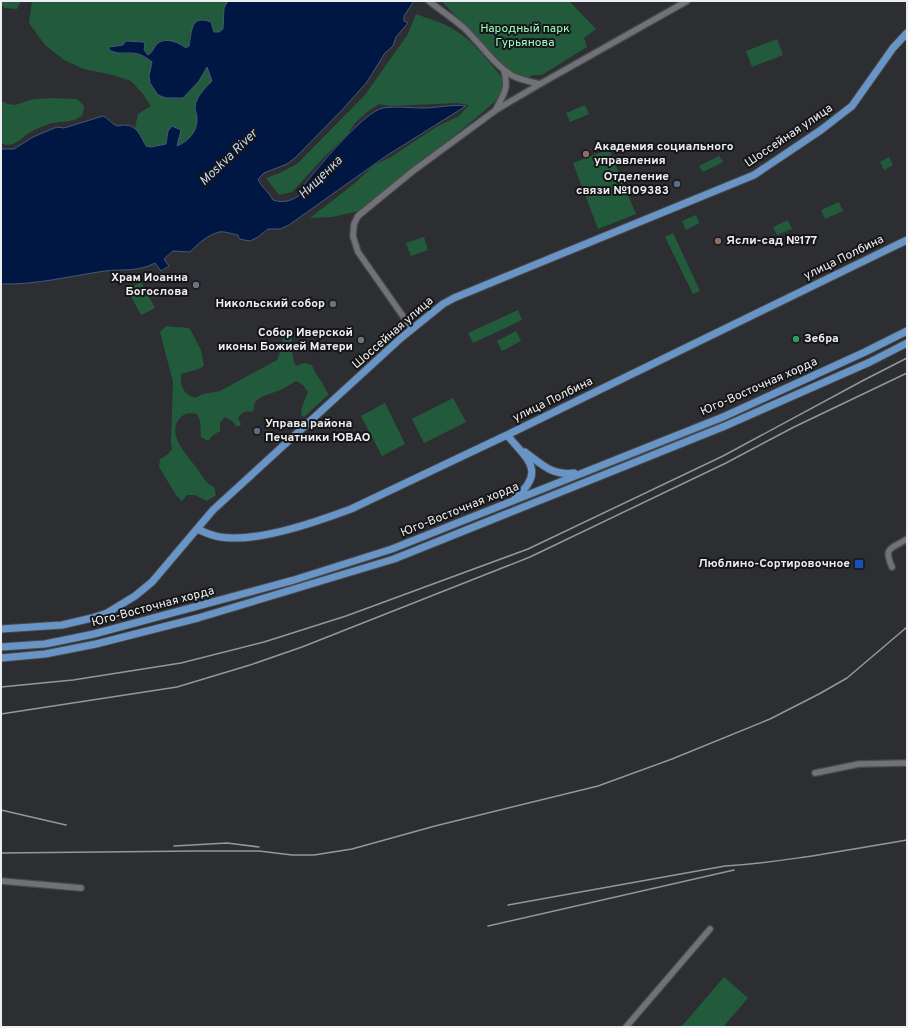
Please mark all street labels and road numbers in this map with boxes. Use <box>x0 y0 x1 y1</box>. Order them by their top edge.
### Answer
street label: Шоссейная улица <box>742 101 836 171</box>
street label: улица Полбина <box>801 232 887 284</box>
street label: Шоссейная улица <box>349 293 437 373</box>
street label: Юго-Восточная хорда <box>698 354 820 420</box>
street label: улица Полбина <box>510 374 596 426</box>
street label: Юго-Восточная хорда <box>398 479 522 541</box>
street label: Юго-Восточная хорда <box>90 583 216 631</box>

